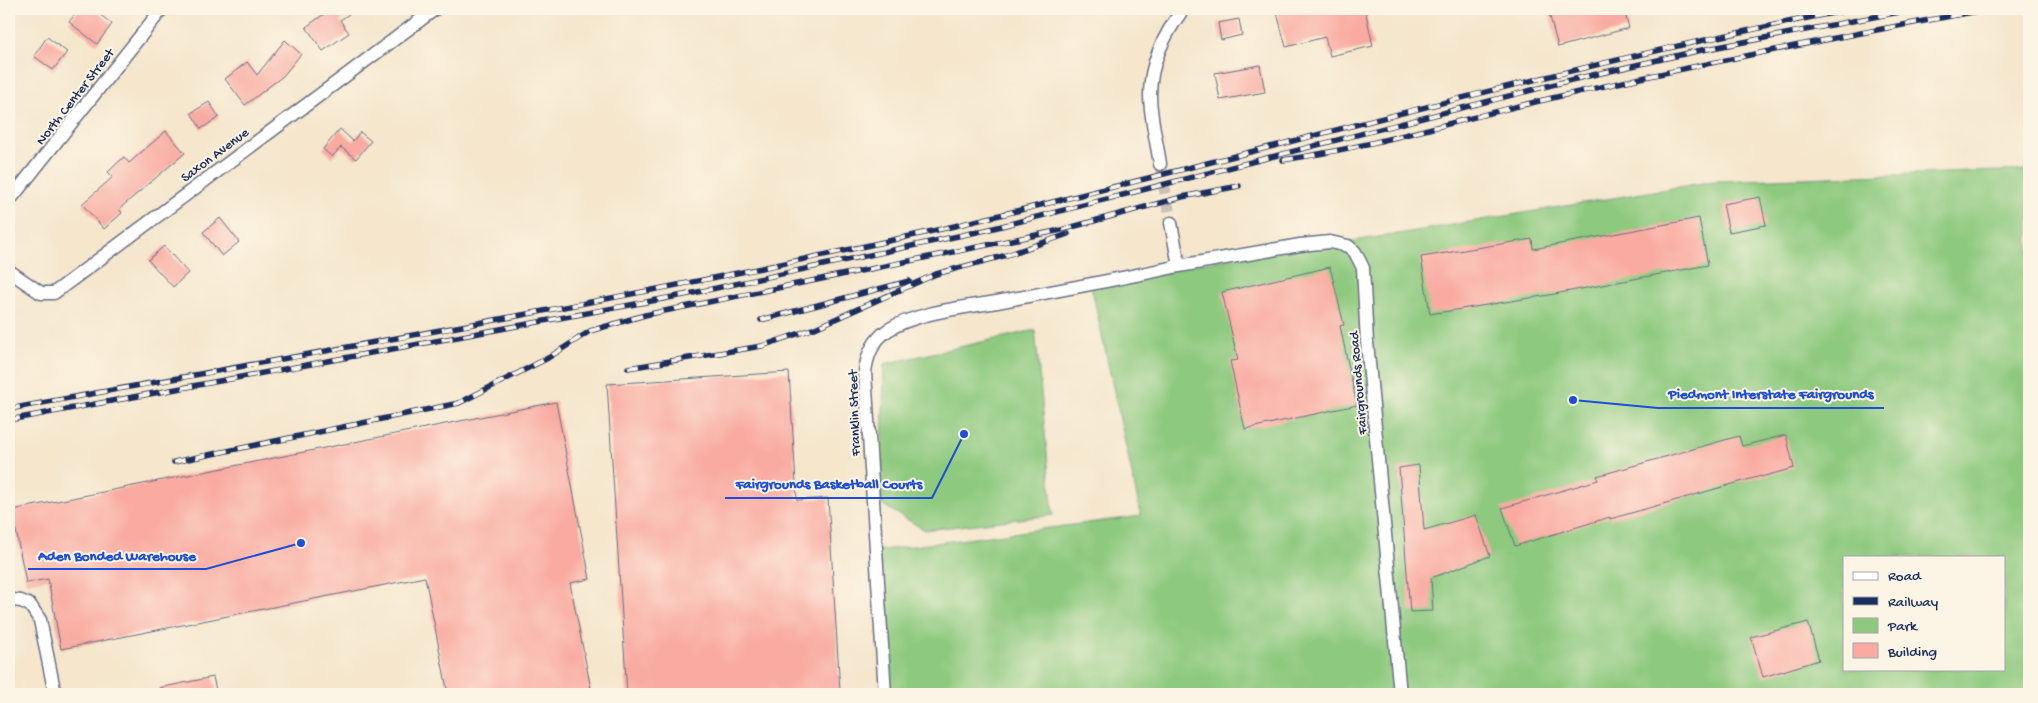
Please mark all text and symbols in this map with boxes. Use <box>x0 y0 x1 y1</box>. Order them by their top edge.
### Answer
street label: North Center Street <box>33 45 120 149</box>
street label: Saxon Avenue <box>178 124 254 187</box>
street label: Fairgrounds Road <box>1346 329 1373 436</box>
street label: Franklin Street <box>845 368 866 457</box>
callout: Piedmont Interstate Fairgrounds <box>1658 378 1884 408</box>
text: Piedmont Interstate Fairgrounds <box>1667 386 1875 404</box>
callout: Fairgrounds Basketball Courts <box>725 468 932 498</box>
text: Fairgrounds Basketball Courts <box>735 476 924 494</box>
callout: Aden Bonded Warehouse <box>28 539 206 569</box>
text: Aden Bonded Warehouse <box>37 548 197 566</box>
legend <box>1843 556 2006 670</box>
text: Road <box>1888 568 1922 586</box>
text: Railway <box>1888 594 1939 612</box>
text: Park <box>1887 618 1918 636</box>
text: Building <box>1887 644 1937 662</box>

